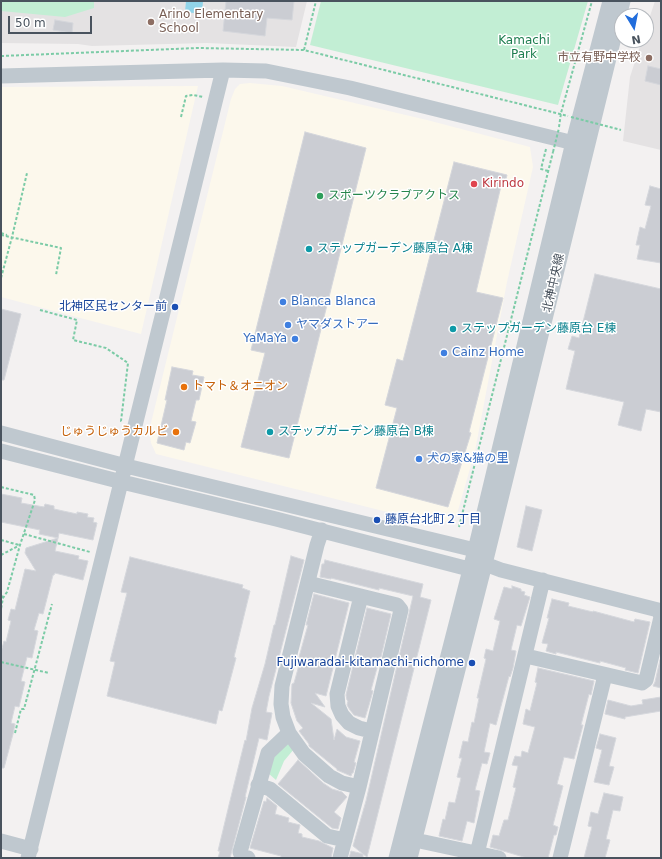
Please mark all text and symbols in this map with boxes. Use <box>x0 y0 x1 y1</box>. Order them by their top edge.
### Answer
scale bar <box>10 8 94 34</box>
place label: Arino Elementary School <box>159 8 263 36</box>
north arrow <box>614 8 654 48</box>
text: 50 m <box>15 16 46 30</box>
marker: Arino Elementary School <box>146 17 156 27</box>
text: N <box>630 32 642 47</box>
park label: Kamachi Park <box>498 34 550 62</box>
place label: 市立有野中学校 <box>557 51 641 65</box>
marker: 市立有野中学校 <box>644 53 654 63</box>
place label: Kirindo <box>482 177 524 191</box>
marker: Kirindo <box>469 179 479 189</box>
place label: スポーツクラブアクトス <box>328 189 460 203</box>
marker: スポーツクラブアクトス <box>315 191 325 201</box>
place label: ステップガーデン藤原台 A棟 <box>317 242 473 256</box>
marker: ステップガーデン藤原台 A棟 <box>304 244 314 254</box>
street label: 北神中央線 <box>540 252 568 314</box>
place label: Blanca Blanca <box>291 295 376 309</box>
marker: Blanca Blanca <box>278 297 288 307</box>
place label: 北神区民センター前 <box>59 300 167 314</box>
marker: 北神区民センター前 <box>170 302 180 312</box>
place label: ヤマダストアー <box>296 318 379 332</box>
marker: ヤマダストアー <box>283 320 293 330</box>
place label: ステップガーデン藤原台 E棟 <box>461 322 616 336</box>
marker: ステップガーデン藤原台 E棟 <box>448 324 458 334</box>
place label: YaMaYa <box>243 332 287 346</box>
marker: YaMaYa <box>290 334 300 344</box>
place label: Cainz Home <box>452 346 524 360</box>
marker: Cainz Home <box>439 348 449 358</box>
place label: トマト＆オニオン <box>192 380 288 394</box>
marker: トマト＆オニオン <box>179 382 189 392</box>
place label: じゅうじゅうカルビ <box>60 425 168 439</box>
place label: ステップガーデン藤原台 B棟 <box>278 425 434 439</box>
marker: じゅうじゅうカルビ <box>171 427 181 437</box>
marker: ステップガーデン藤原台 B棟 <box>265 427 275 437</box>
place label: 犬の家&猫の里 <box>427 452 508 466</box>
marker: 犬の家&猫の里 <box>414 454 424 464</box>
place label: 藤原台北町２丁目 <box>385 513 481 527</box>
marker: 藤原台北町２丁目 <box>372 515 382 525</box>
place label: Fujiwaradai-kitamachi-nichome <box>277 656 464 670</box>
marker: Fujiwaradai-kitamachi-nichome <box>467 658 477 668</box>

